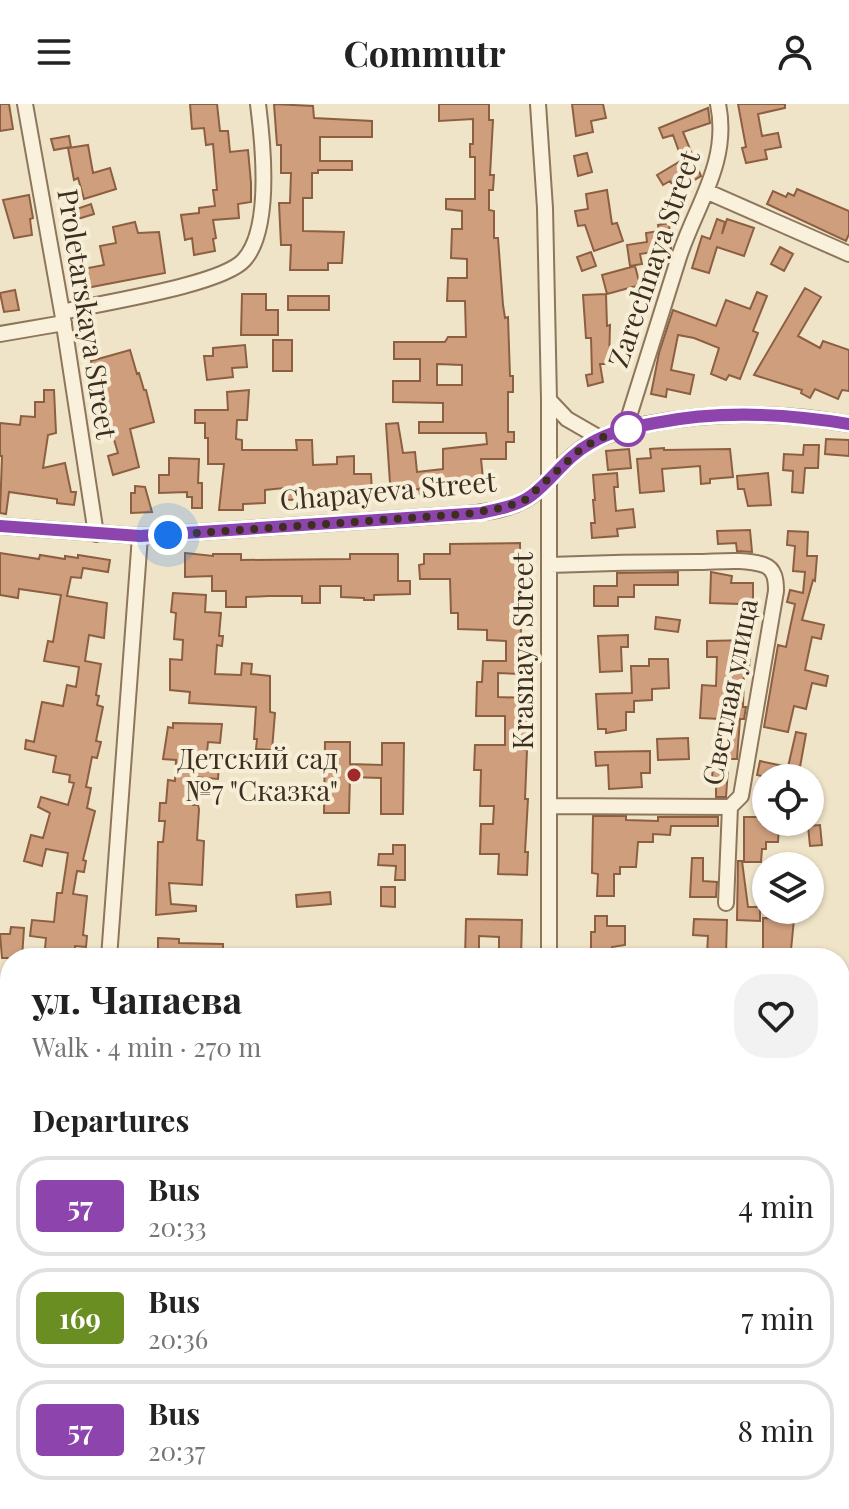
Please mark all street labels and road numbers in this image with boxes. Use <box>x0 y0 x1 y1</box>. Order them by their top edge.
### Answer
street label: Zarechnaya Street <box>598 144 707 372</box>
street label: Proletarskaya Street <box>50 186 127 443</box>
street label: Chapayeva Street <box>278 462 499 517</box>
street label: Krasnaya Street <box>503 551 540 750</box>
street label: Светлая улица <box>692 595 765 788</box>

